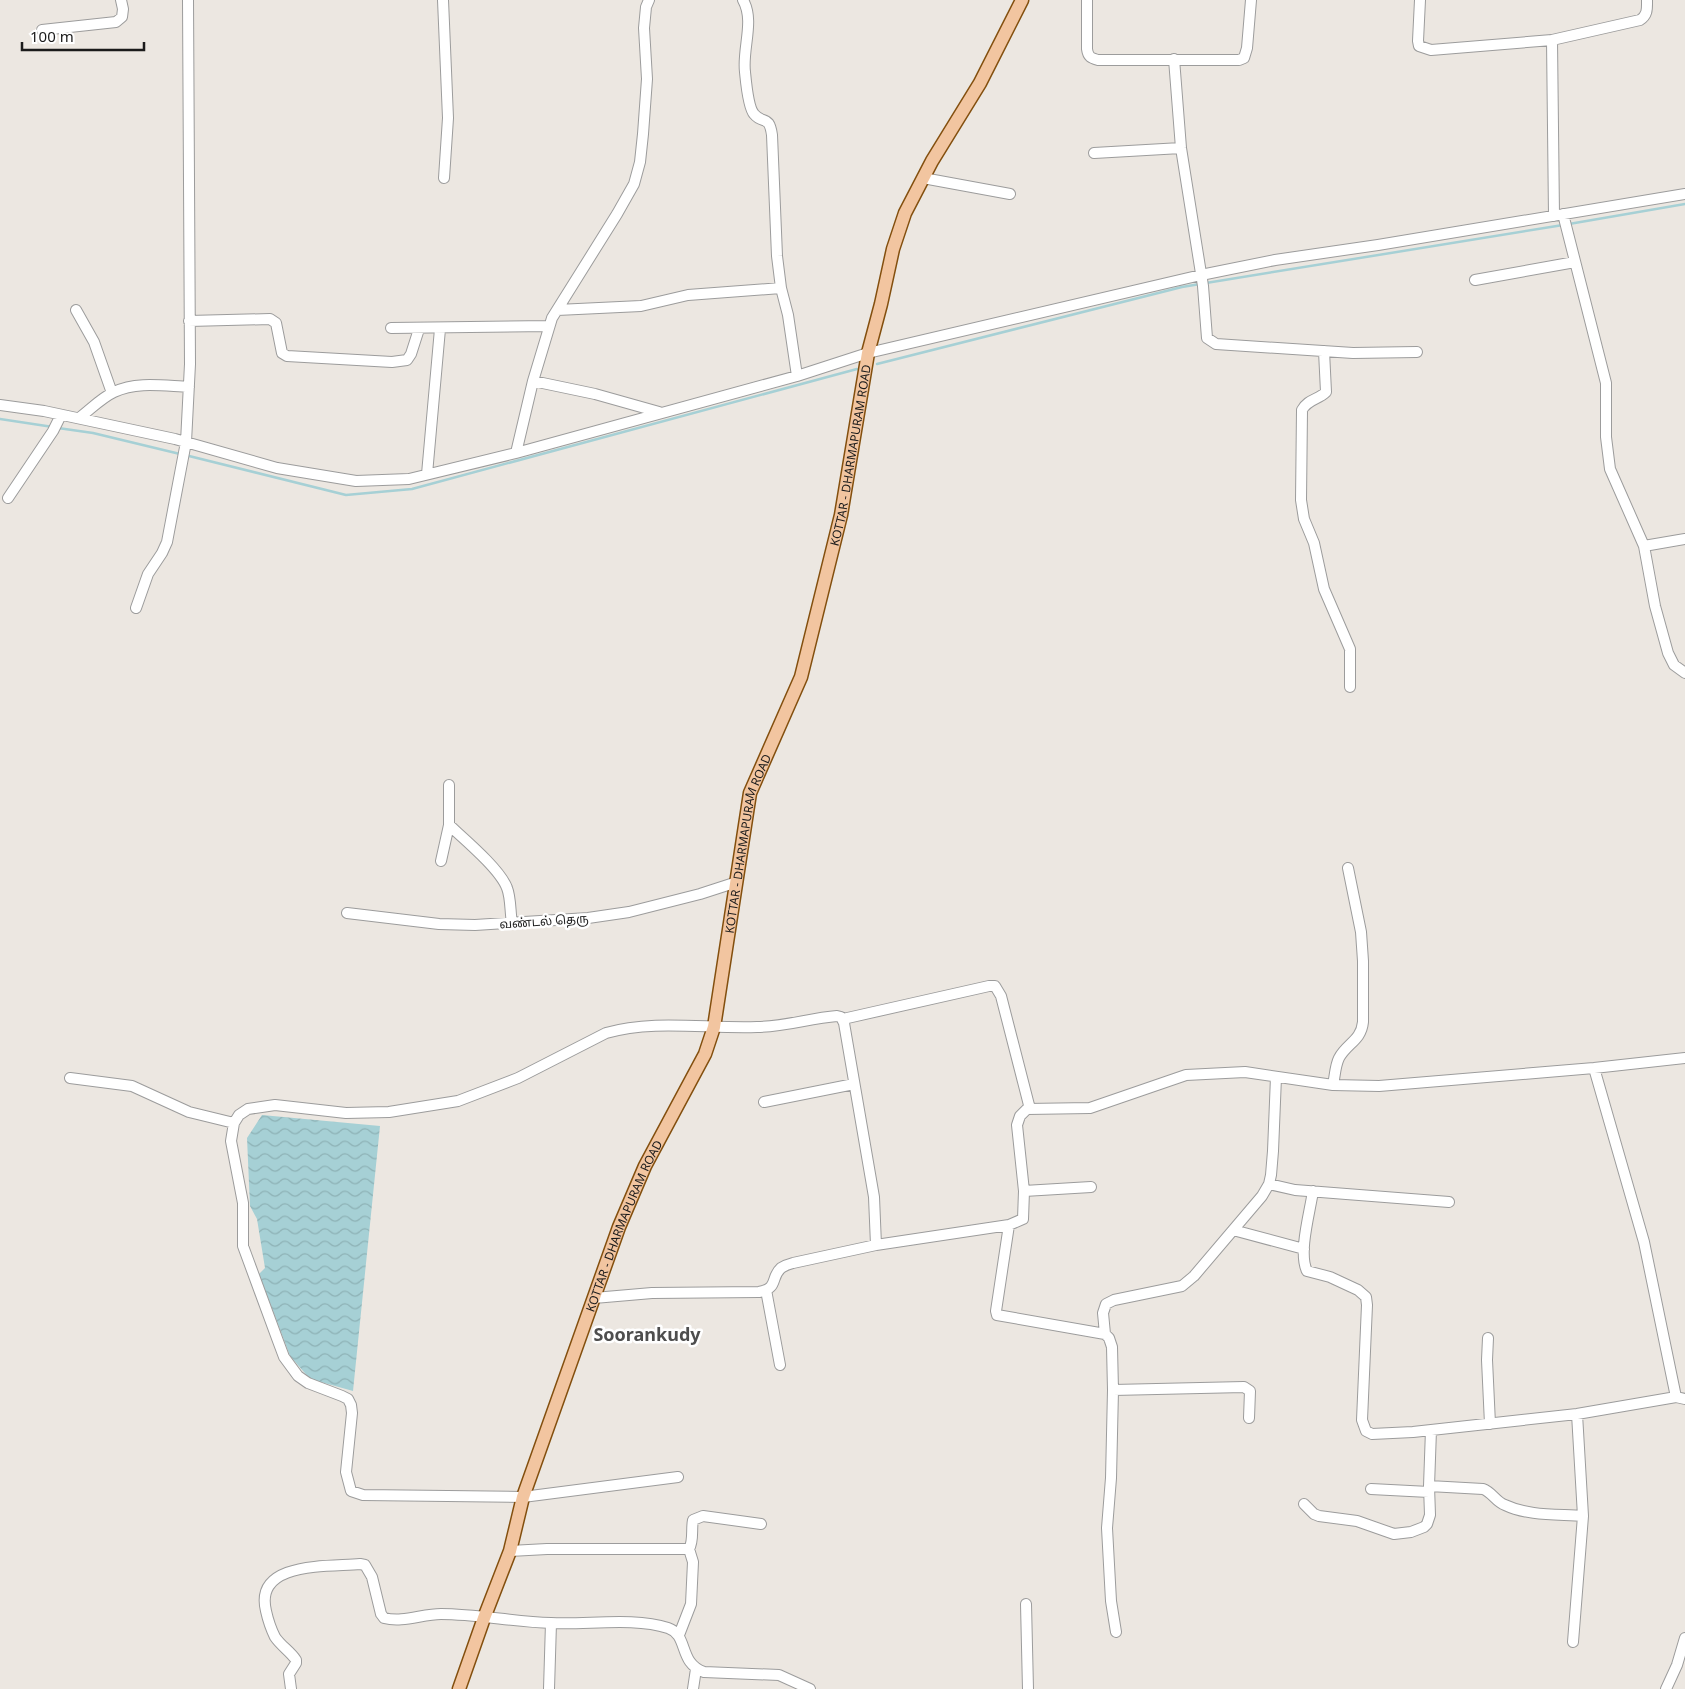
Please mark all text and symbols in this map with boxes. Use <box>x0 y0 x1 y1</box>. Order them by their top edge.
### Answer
scale bar <box>22 20 145 52</box>
text: 100 m <box>30 26 74 46</box>
street label: KOTTAR - DHARMAPURAM ROAD <box>825 363 874 547</box>
street label: KOTTAR - DHARMAPURAM ROAD <box>720 751 775 934</box>
street label: வண்டல் தெரு <box>499 909 589 933</box>
street label: KOTTAR - DHARMAPURAM ROAD <box>581 1137 666 1314</box>
district label: Soorankudy <box>593 1322 701 1346</box>

